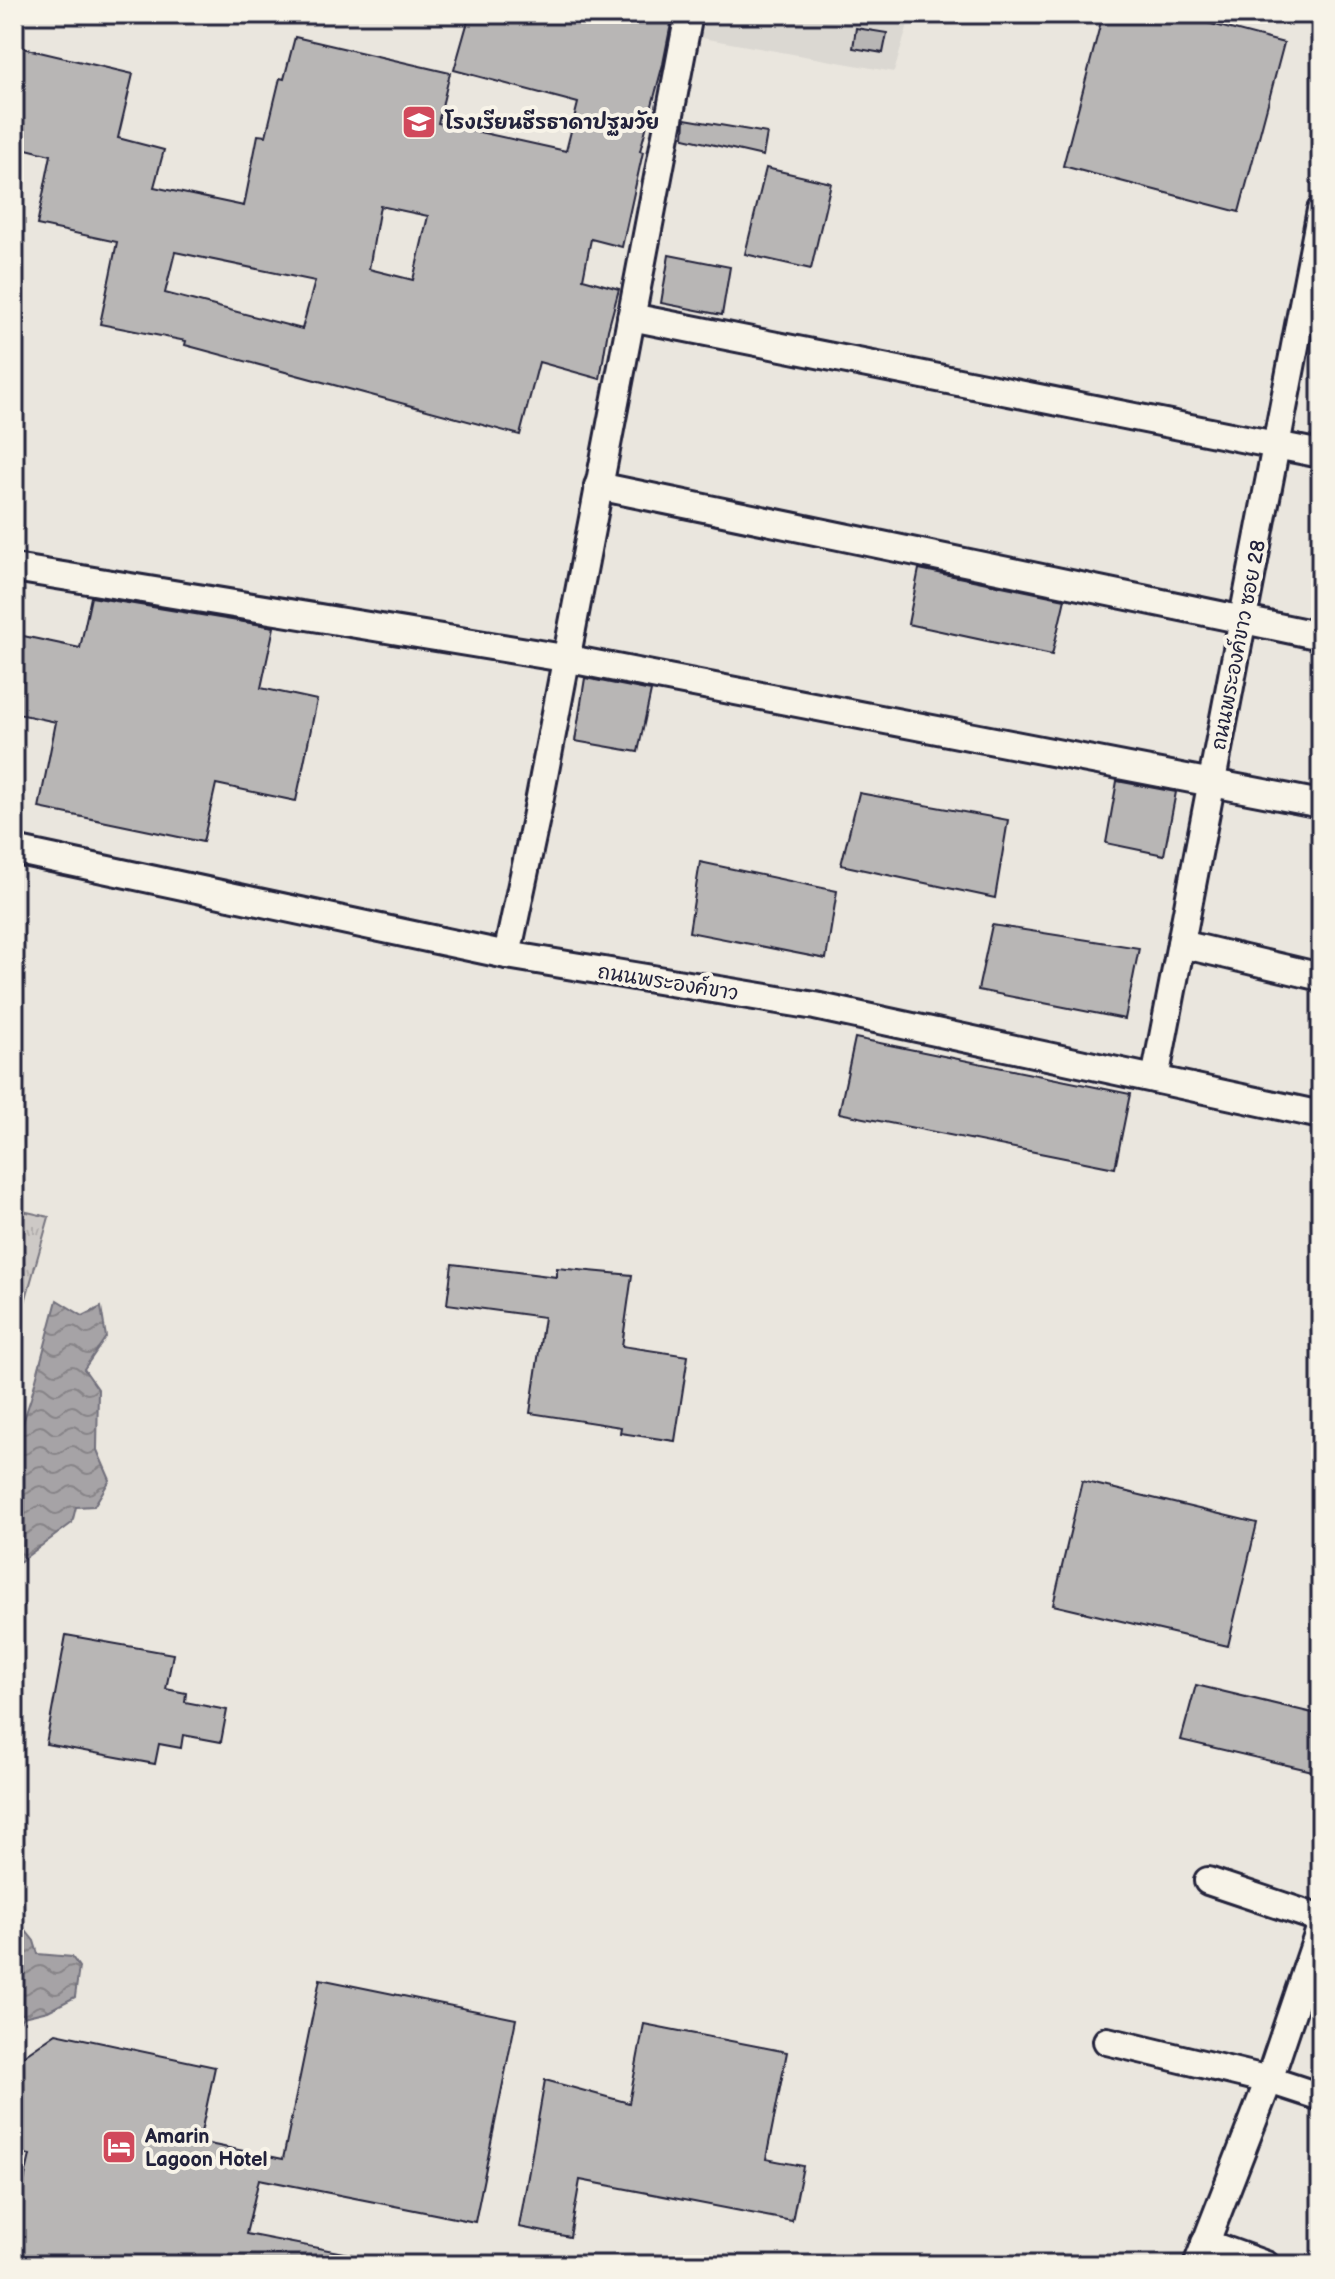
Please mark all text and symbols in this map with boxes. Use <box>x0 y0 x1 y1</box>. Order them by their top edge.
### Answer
school or university icon: โรงเรียนธีรธาดาปฐมวัย <box>400 103 438 141</box>
place label: โรงเรียนธีรธาดาปฐมวัย <box>444 109 659 136</box>
street label: ถนนพระองค์ขาว ซอย 28 <box>1205 538 1271 752</box>
street label: ถนนพระองค์ขาว <box>596 958 740 1006</box>
place label: Amarin Lagoon Hotel <box>144 2125 267 2172</box>
hotel icon: Amarin Lagoon Hotel <box>100 2128 138 2166</box>

